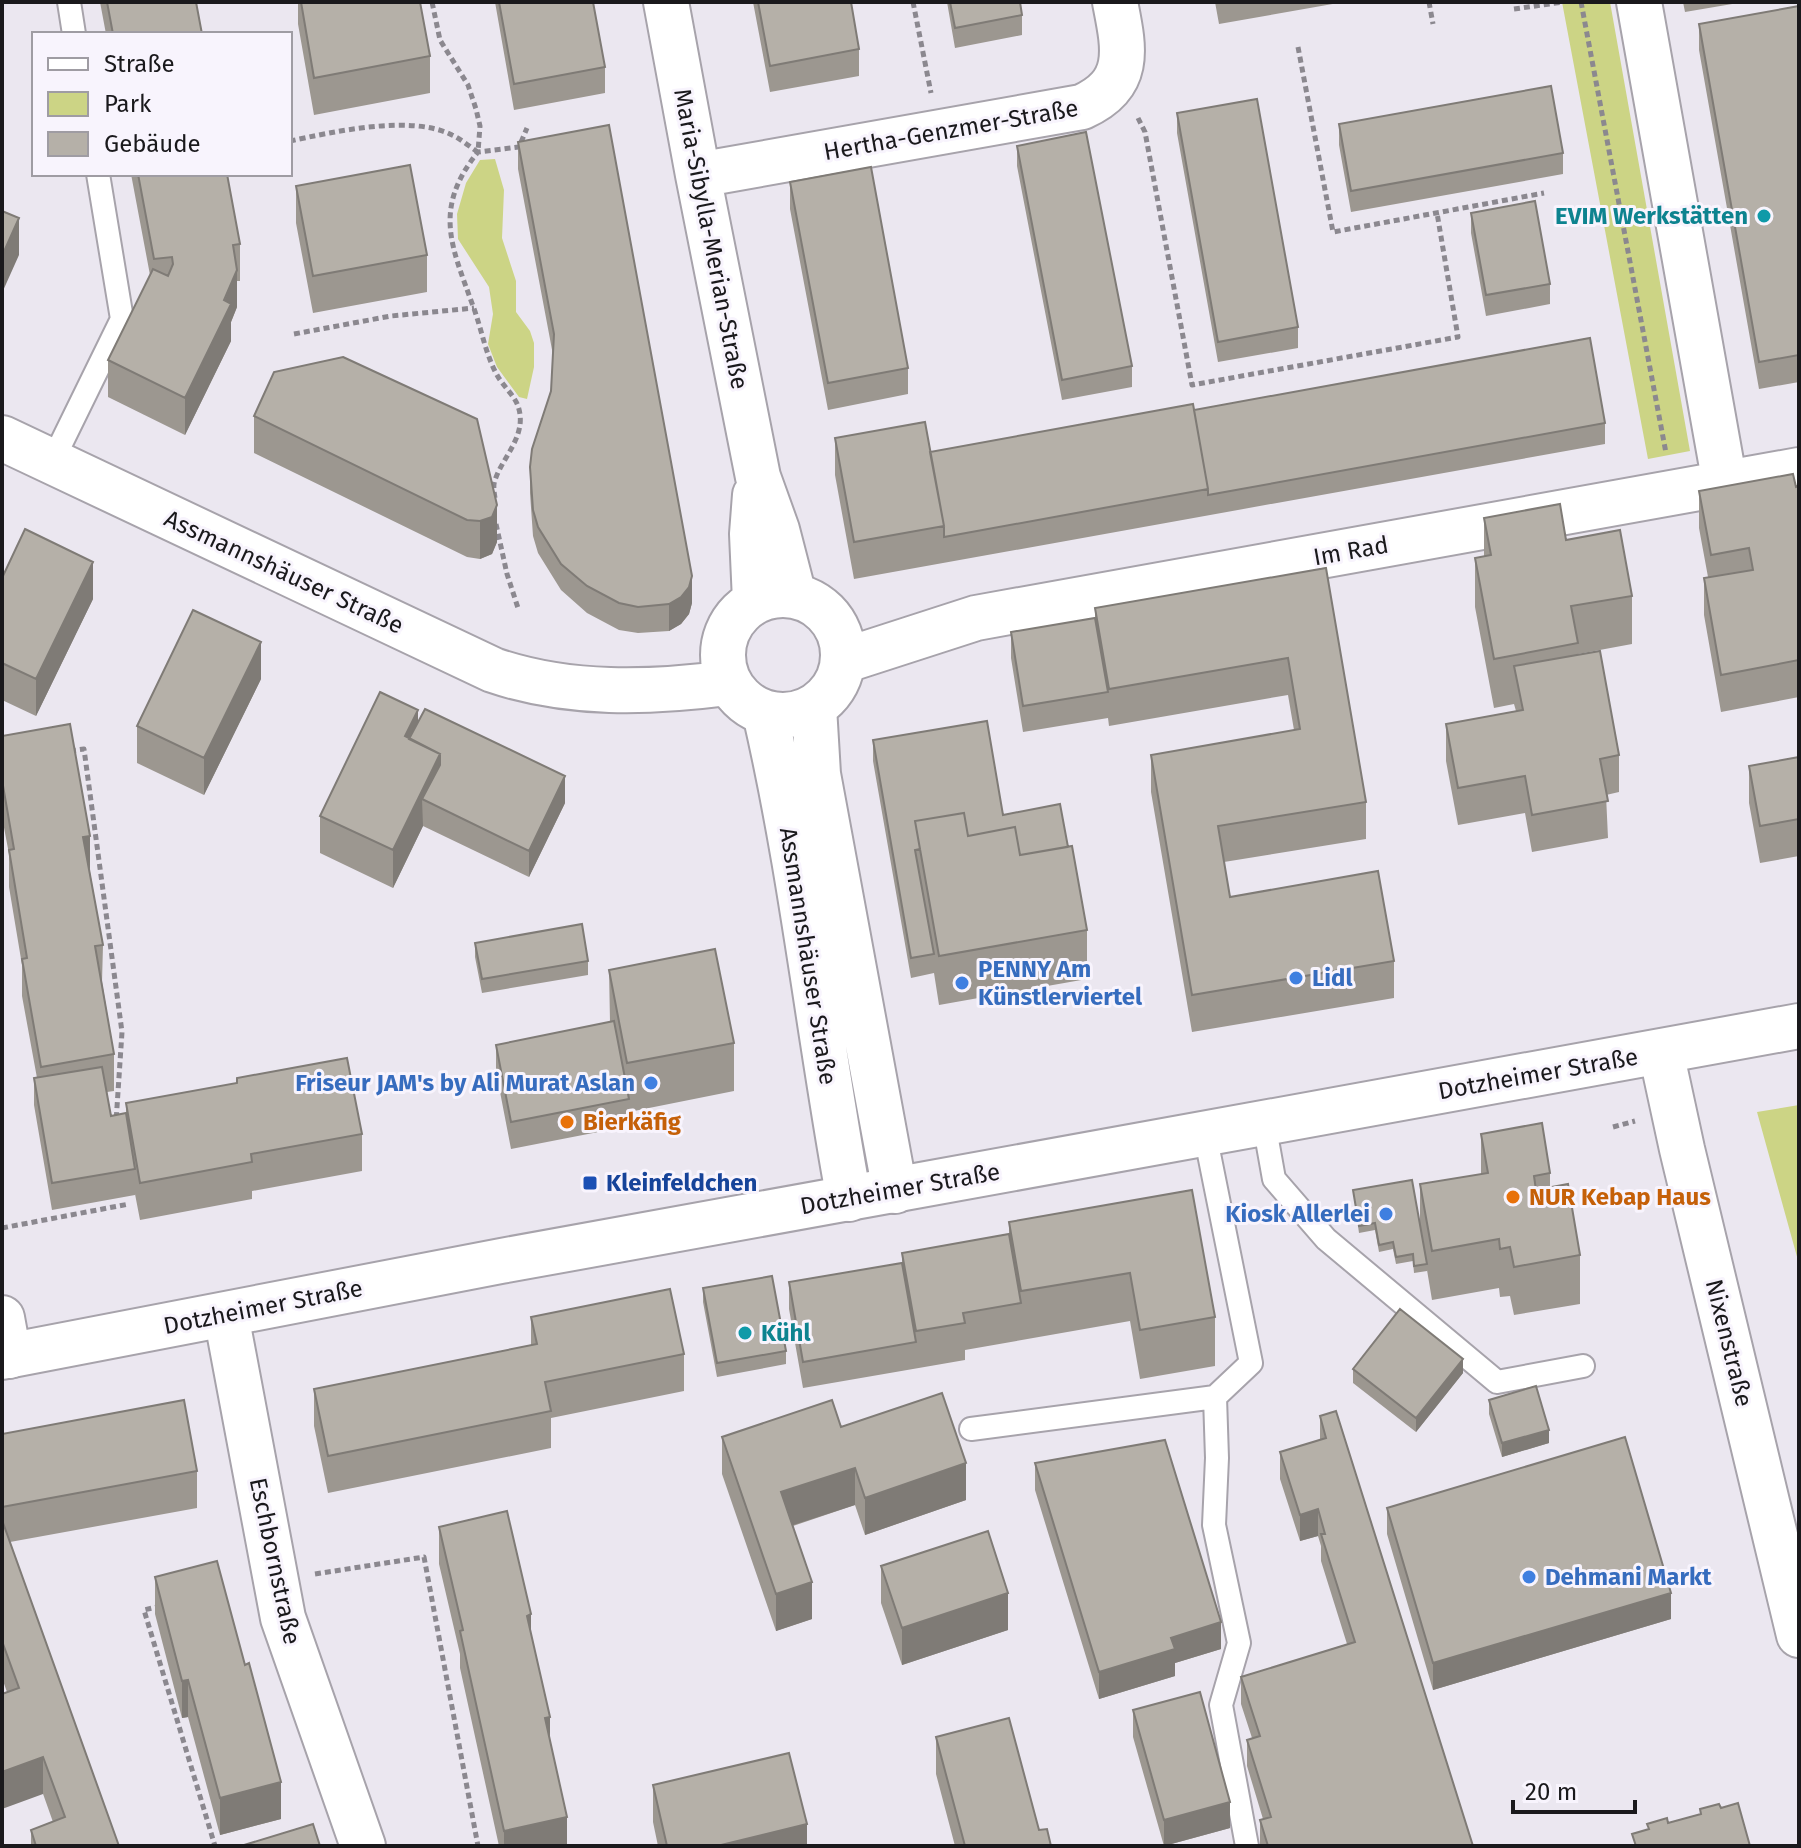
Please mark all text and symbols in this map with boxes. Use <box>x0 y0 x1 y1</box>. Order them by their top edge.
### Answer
legend <box>32 32 292 176</box>
text: Straße <box>104 50 175 78</box>
street label: Maria-Sibylla-Merian-Straße <box>668 86 754 392</box>
text: Park <box>104 90 152 118</box>
street label: Hertha-Genzmer-Straße <box>822 94 1080 166</box>
text: Gebäude <box>104 130 201 158</box>
place label: EVIM Werkstätten <box>1555 202 1748 230</box>
marker: EVIM Werkstätten <box>1755 207 1773 225</box>
street label: Assmannshäuser Straße <box>160 504 408 640</box>
street label: Im Rad <box>1311 531 1391 571</box>
street label: Assmannshäuser Straße <box>774 825 842 1087</box>
place label: PENNY Am Künstlerviertel <box>978 955 1143 1011</box>
place label: Lidl <box>1312 964 1353 992</box>
marker: Lidl <box>1287 969 1305 987</box>
marker: PENNY Am Künstlerviertel <box>953 974 971 992</box>
street label: Dotzheimer Straße <box>1436 1043 1640 1105</box>
place label: Friseur JAM's by Ali Murat Aslan <box>295 1069 635 1097</box>
marker: Friseur JAM's by Ali Murat Aslan <box>642 1074 660 1092</box>
place label: Bierkäfig <box>583 1108 682 1136</box>
marker: Bierkäfig <box>558 1113 576 1131</box>
street label: Dotzheimer Straße <box>798 1158 1002 1220</box>
place label: Kleinfeldchen <box>606 1169 757 1197</box>
marker: Kleinfeldchen <box>581 1174 599 1192</box>
place label: NUR Kebap Haus <box>1529 1183 1711 1211</box>
marker: NUR Kebap Haus <box>1504 1188 1522 1206</box>
place label: Kiosk Allerlei <box>1225 1200 1370 1228</box>
marker: Kiosk Allerlei <box>1377 1205 1395 1223</box>
street label: Dotzheimer Straße <box>161 1274 365 1340</box>
street label: Nixenstraße <box>1700 1276 1758 1410</box>
place label: Kühl <box>761 1319 811 1347</box>
marker: Kühl <box>736 1324 754 1342</box>
street label: Eschbornstraße <box>244 1475 306 1647</box>
place label: Dehmani Markt <box>1545 1563 1712 1591</box>
marker: Dehmani Markt <box>1520 1568 1538 1586</box>
scale bar <box>1513 1764 1635 1814</box>
text: 20 m <box>1525 1778 1577 1806</box>

